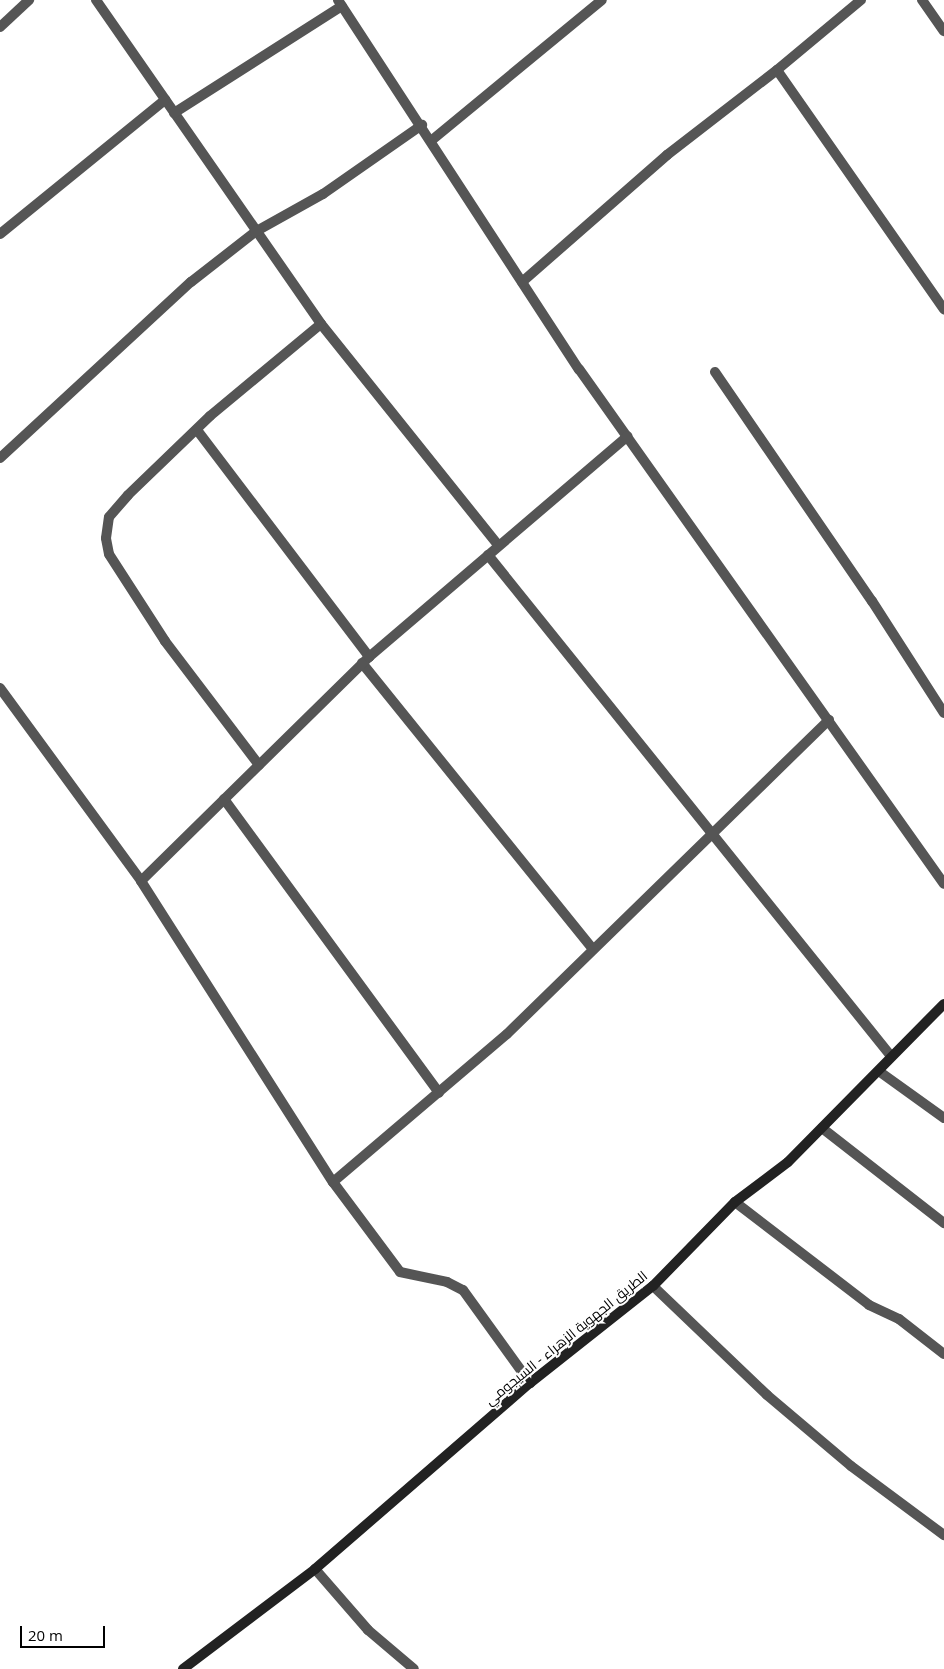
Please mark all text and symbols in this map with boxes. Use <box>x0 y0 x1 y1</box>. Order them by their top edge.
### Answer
street label: الطريق الجهوية الزهراء - السيجومي <box>481 1267 651 1409</box>
scale bar <box>22 1616 108 1648</box>
text: 20 m <box>28 1625 63 1645</box>

